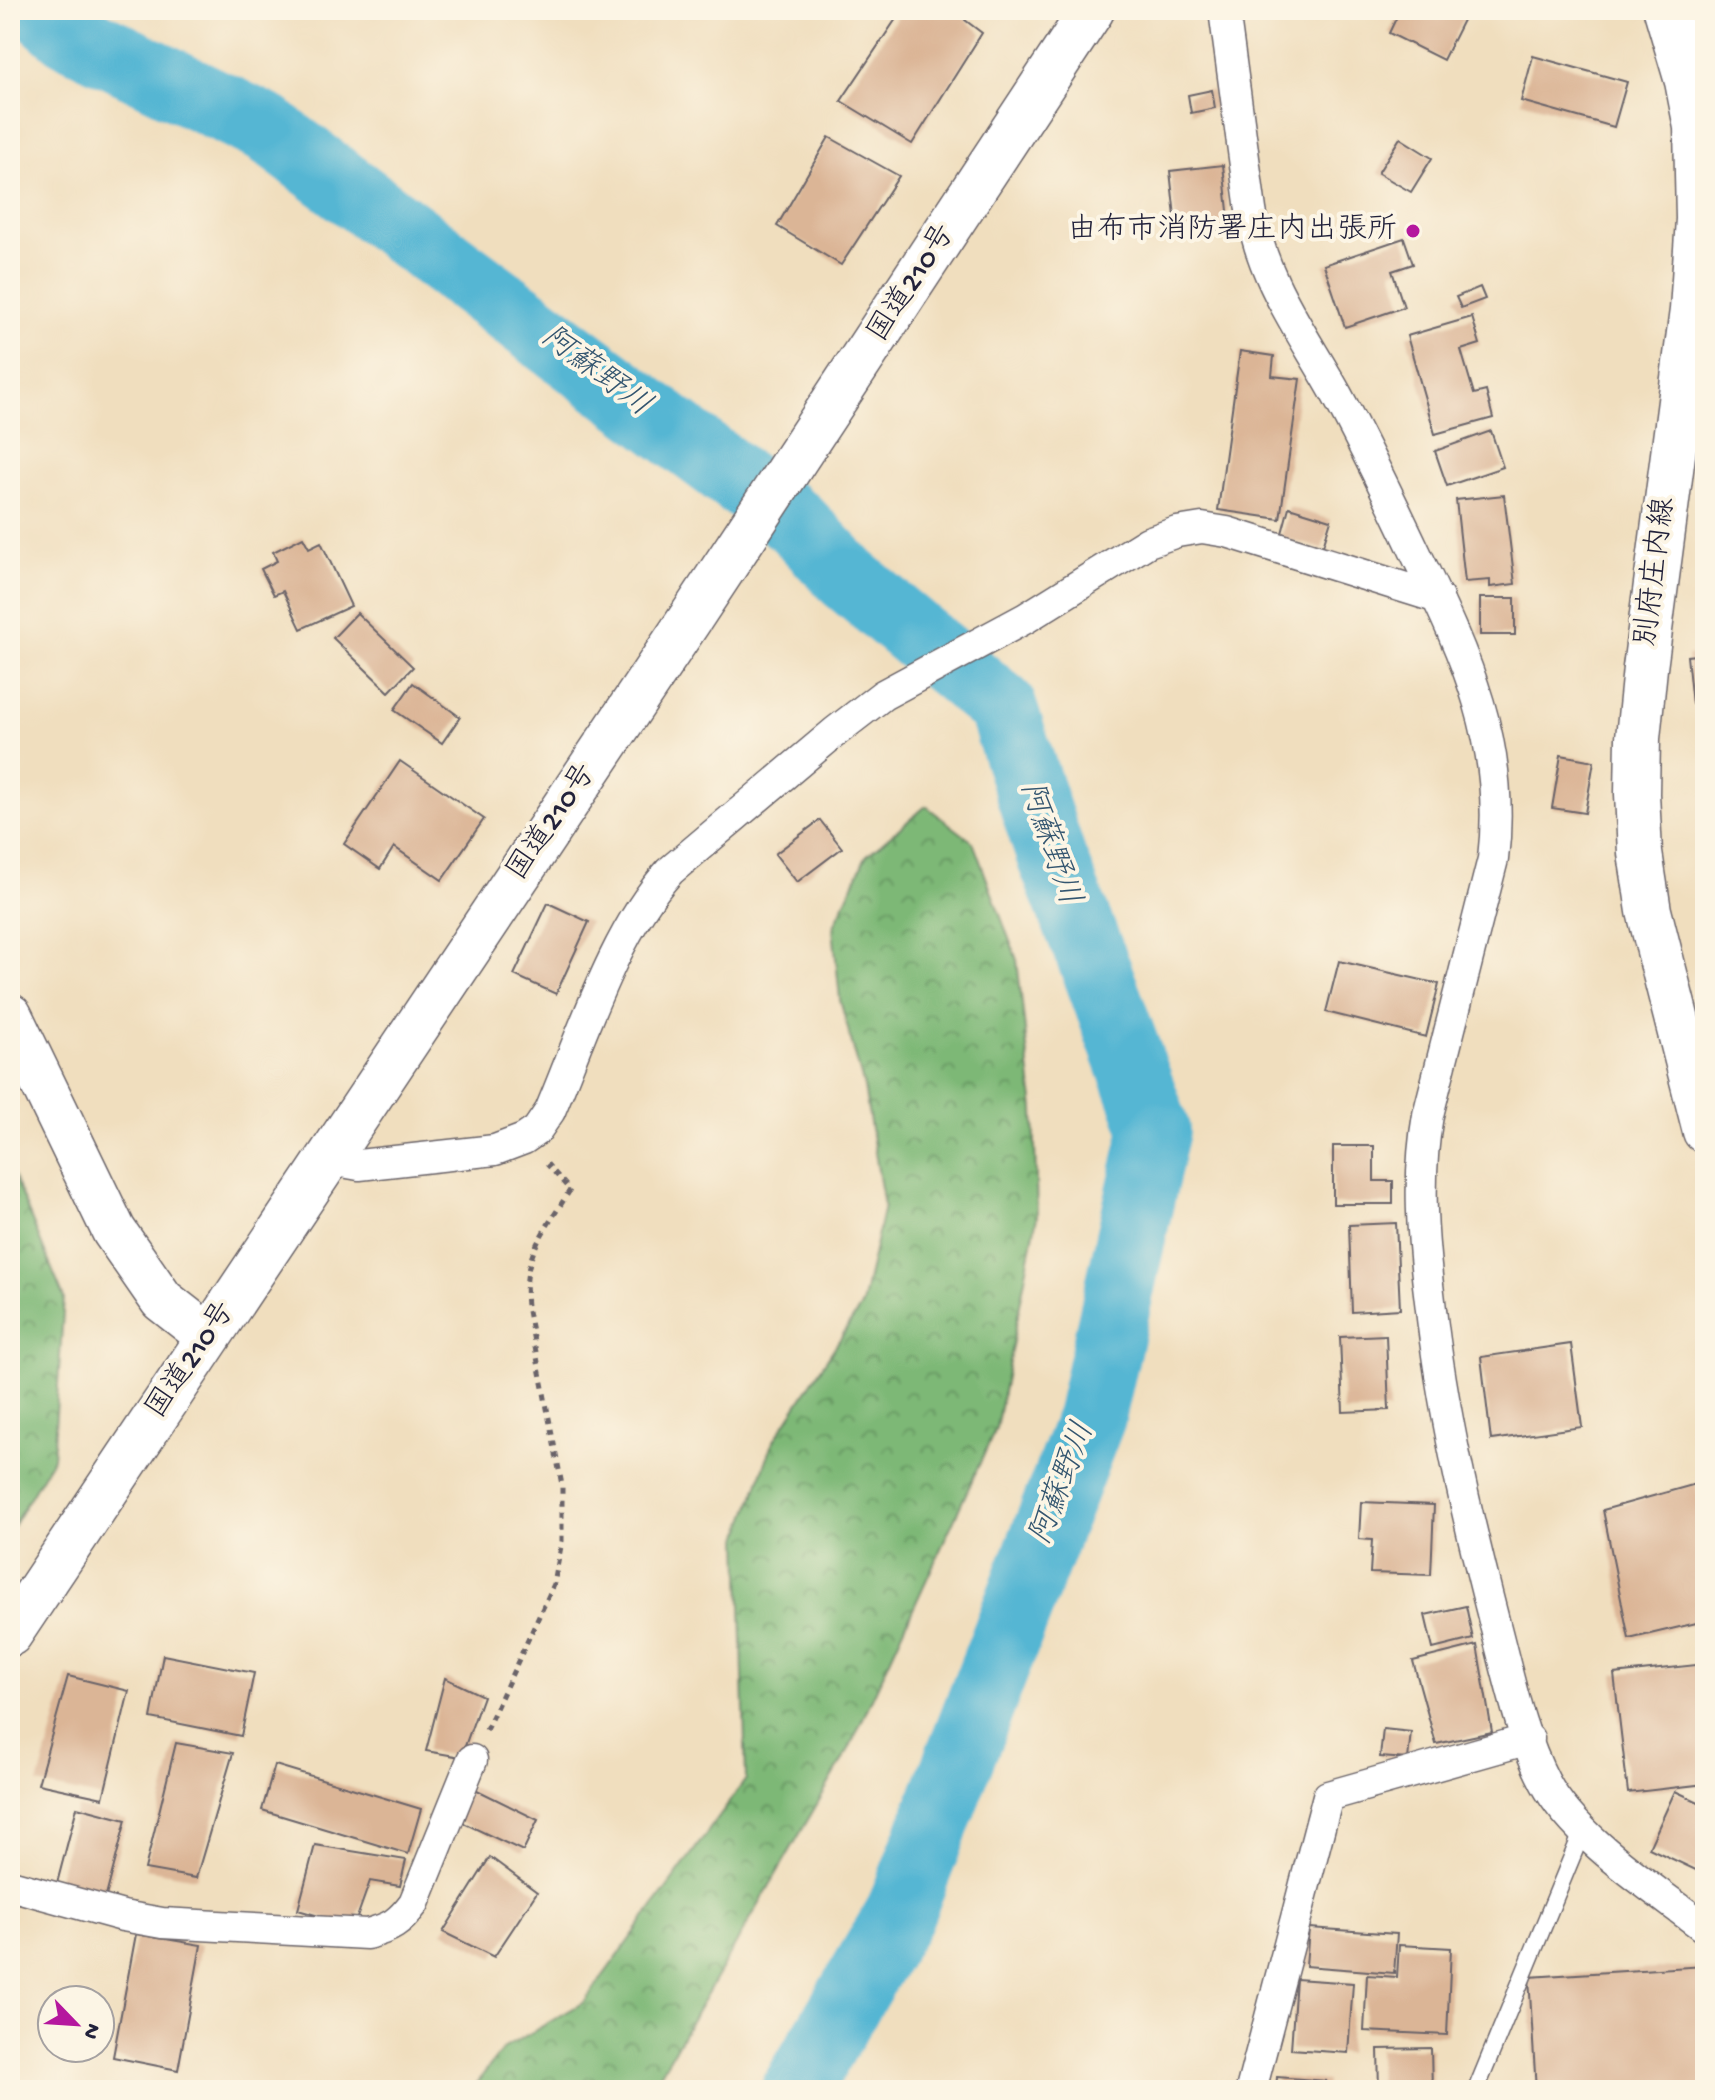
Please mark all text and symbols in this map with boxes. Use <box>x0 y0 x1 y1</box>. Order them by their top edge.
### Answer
place label: 由布市消防署庄内出張所 <box>1067 212 1397 249</box>
street label: 国道210号 <box>861 218 964 350</box>
marker: 由布市消防署庄内出張所 <box>1404 222 1422 240</box>
water label: 阿蘇野川 <box>532 319 658 427</box>
street label: 別府庄内線 <box>1629 495 1684 649</box>
street label: 国道210号 <box>500 757 605 888</box>
water label: 阿蘇野川 <box>1009 777 1088 911</box>
street label: 国道210号 <box>139 1295 244 1426</box>
water label: 阿蘇野川 <box>1022 1417 1105 1551</box>
north arrow <box>36 1984 116 2064</box>
text: N <box>76 2019 105 2043</box>

